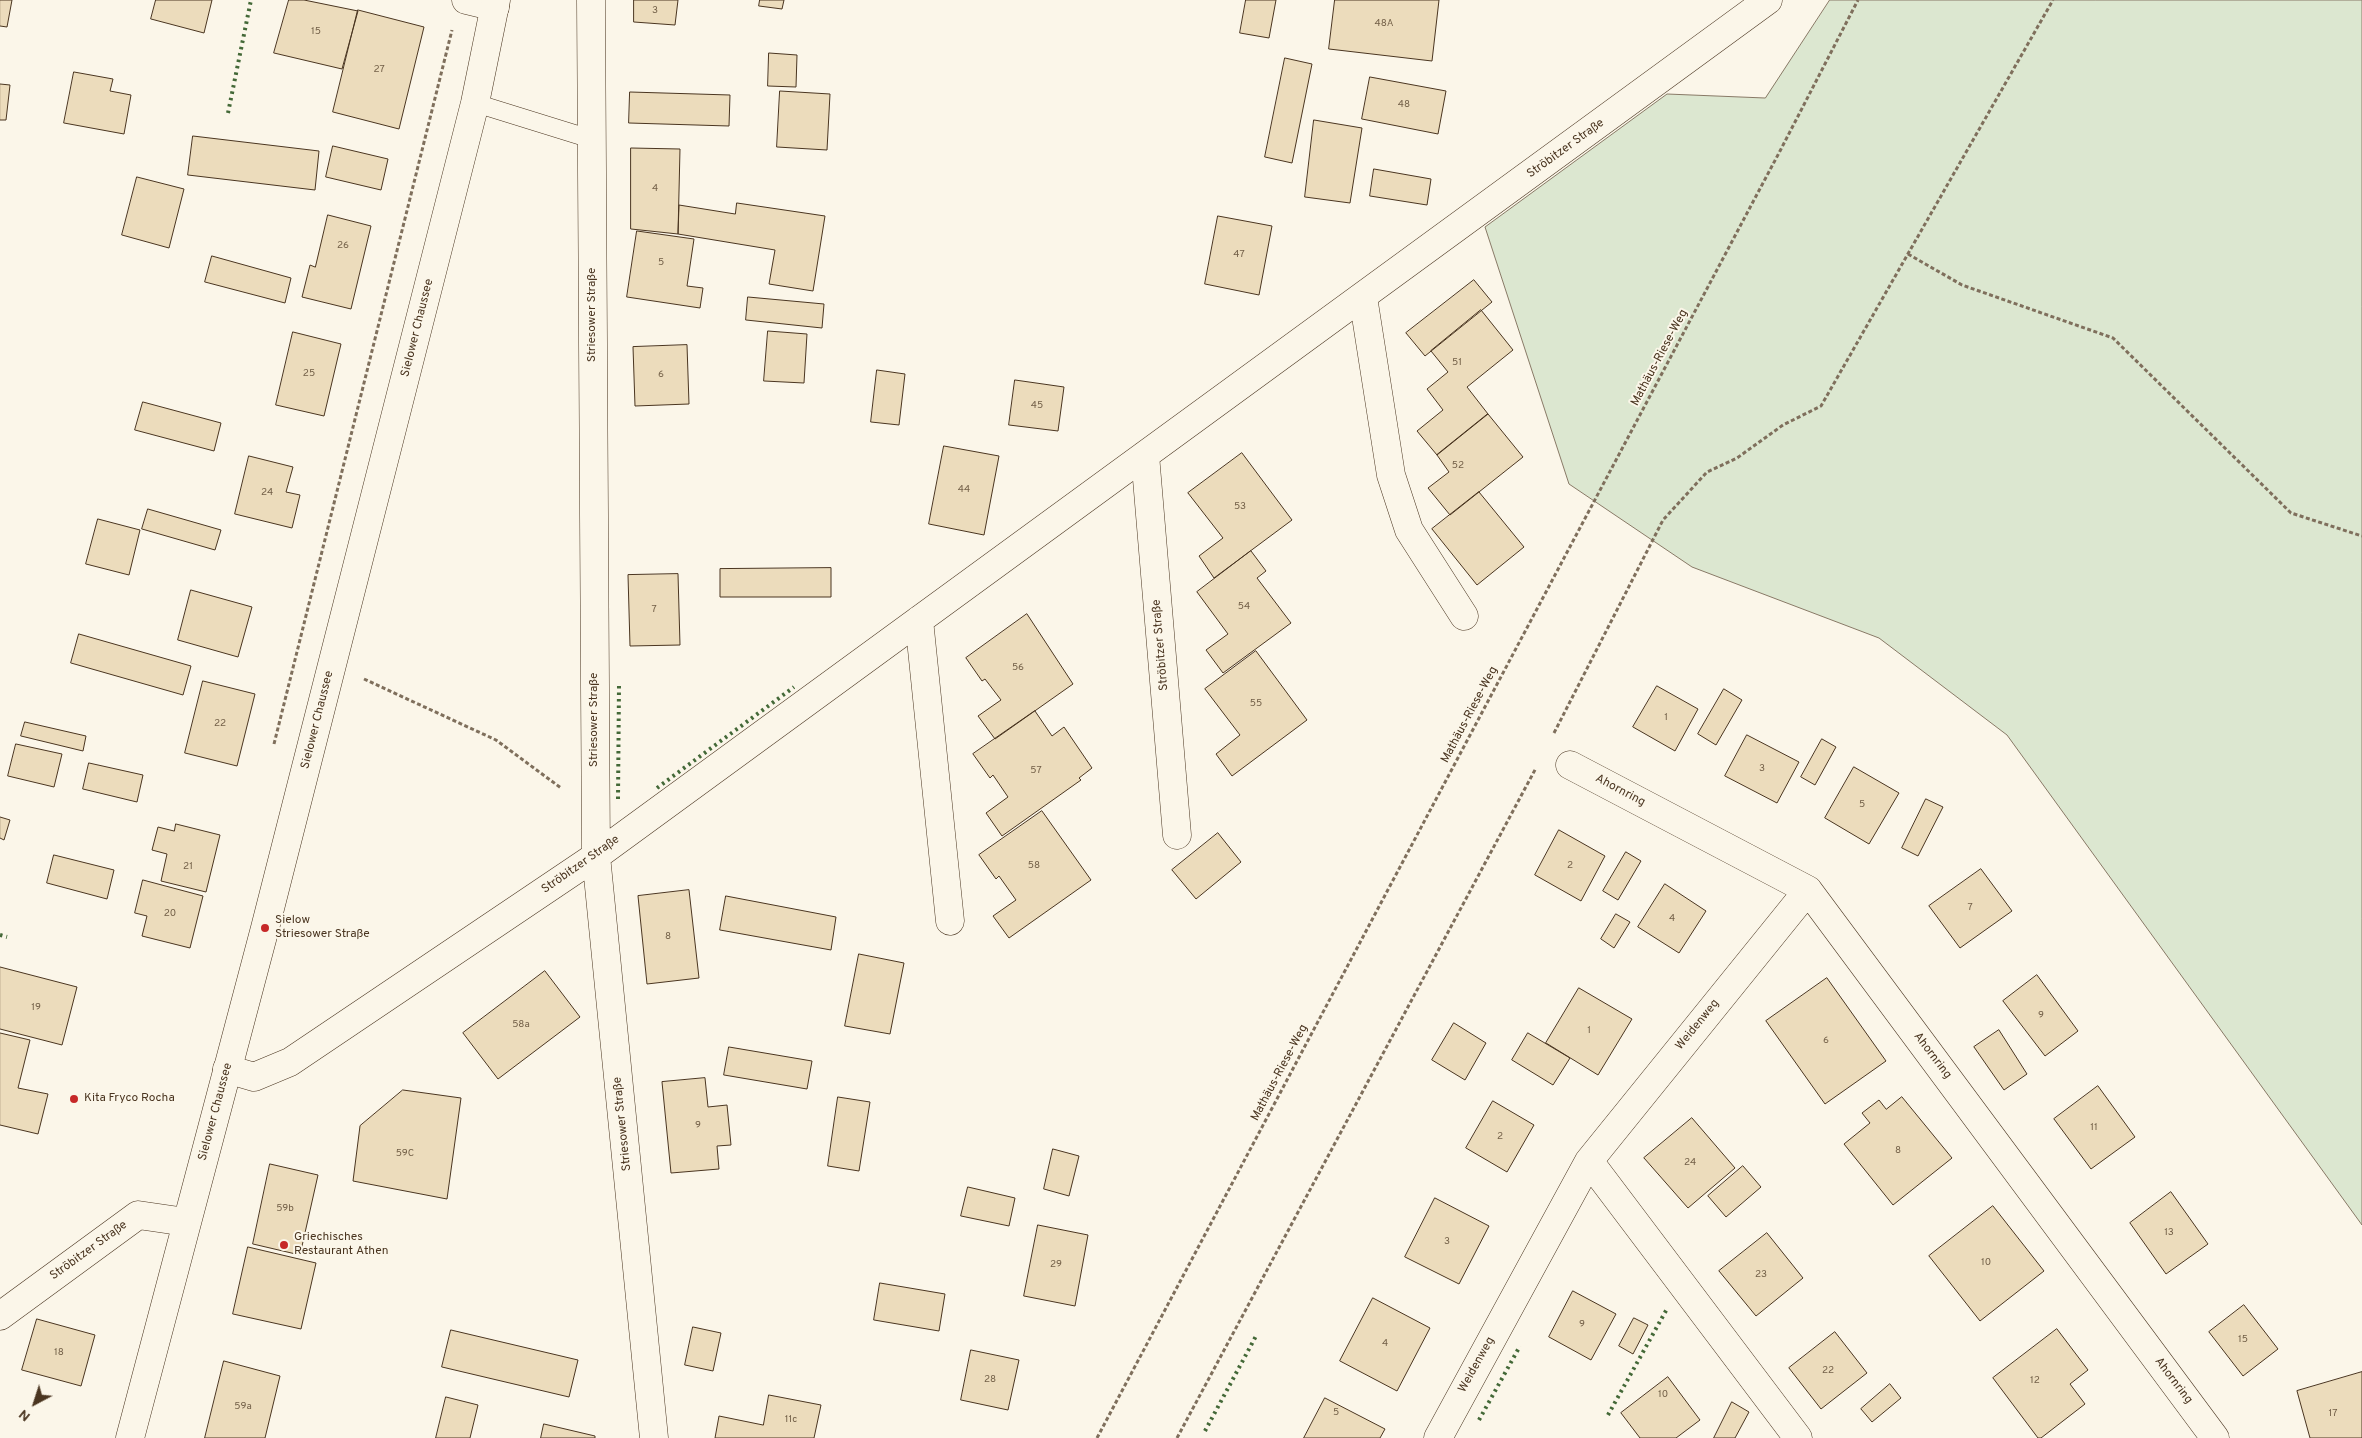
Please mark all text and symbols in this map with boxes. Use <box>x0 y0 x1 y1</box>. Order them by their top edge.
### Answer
house number: 3 <box>652 5 658 17</box>
house number: 48A <box>1374 18 1394 30</box>
house number: 15 <box>311 26 321 38</box>
house number: 27 <box>373 64 385 76</box>
house number: 48 <box>1398 99 1410 111</box>
street label: Ströbitzer Straße <box>1525 116 1607 182</box>
house number: 4 <box>652 183 658 195</box>
house number: 26 <box>337 240 349 252</box>
house number: 47 <box>1233 249 1245 261</box>
house number: 5 <box>658 257 664 269</box>
street label: Striesower Straße <box>586 268 600 362</box>
street label: Sielower Chaussee <box>399 277 437 379</box>
street label: Mathäus-Riese-Weg <box>1628 307 1692 409</box>
house number: 51 <box>1452 357 1462 369</box>
house number: 25 <box>303 368 315 380</box>
house number: 6 <box>658 369 664 381</box>
house number: 45 <box>1031 400 1043 412</box>
house number: 52 <box>1452 460 1464 472</box>
house number: 44 <box>958 484 970 496</box>
house number: 24 <box>261 487 273 499</box>
house number: 53 <box>1234 501 1246 513</box>
street label: Ströbitzer Straße <box>1150 599 1172 691</box>
house number: 54 <box>1238 601 1250 613</box>
house number: 7 <box>651 604 657 616</box>
house number: 56 <box>1012 662 1024 674</box>
street label: Mathäus-Riese-Weg <box>1438 664 1502 766</box>
street label: Sielower Chaussee <box>299 669 337 771</box>
street label: Striesower Straße <box>588 673 602 767</box>
house number: 55 <box>1250 698 1262 710</box>
house number: 1 <box>1664 712 1668 724</box>
house number: 22 <box>214 718 226 730</box>
house number: 3 <box>1759 763 1765 775</box>
house number: 57 <box>1030 765 1042 777</box>
street label: Ahornring <box>1593 772 1647 810</box>
house number: 5 <box>1859 799 1865 811</box>
street label: Ströbitzer Straße <box>539 833 623 897</box>
house number: 58 <box>1028 860 1040 872</box>
house number: 2 <box>1567 860 1573 872</box>
house number: 21 <box>183 861 193 873</box>
house number: 7 <box>1967 902 1973 914</box>
house number: 20 <box>164 908 176 920</box>
house number: 4 <box>1669 913 1675 925</box>
place label: Sielow Striesower Straße <box>275 914 370 942</box>
marker: Sielow Striesower Straße <box>259 922 271 934</box>
house number: 8 <box>665 931 671 943</box>
street label: Weidenweg <box>1673 997 1723 1053</box>
house number: 19 <box>31 1002 41 1014</box>
house number: 9 <box>2038 1010 2044 1022</box>
house number: 58a <box>512 1019 530 1031</box>
street label: Mathäus-Riese-Weg <box>1248 1022 1312 1124</box>
house number: 1 <box>1587 1025 1591 1037</box>
street label: Ahornring <box>1910 1030 1954 1082</box>
house number: 6 <box>1823 1035 1829 1047</box>
street label: Sielower Chaussee <box>196 1061 236 1163</box>
street label: Striesower Straße <box>611 1076 635 1172</box>
place label: Kita Fryco Rocha <box>84 1092 175 1106</box>
marker: Kita Fryco Rocha <box>68 1093 80 1105</box>
house number: 9 <box>695 1120 701 1132</box>
house number: 11 <box>2090 1122 2098 1134</box>
house number: 2 <box>1497 1131 1503 1143</box>
house number: 8 <box>1895 1145 1901 1157</box>
house number: 59C <box>396 1148 414 1160</box>
house number: 24 <box>1684 1157 1696 1169</box>
house number: 59b <box>276 1203 294 1215</box>
street label: Ströbitzer Straße <box>48 1218 130 1284</box>
house number: 13 <box>2164 1227 2174 1239</box>
place label: Griechisches Restaurant Athen <box>294 1231 388 1259</box>
house number: 3 <box>1444 1236 1450 1248</box>
marker: Griechisches Restaurant Athen <box>278 1239 290 1251</box>
house number: 10 <box>1981 1257 1991 1269</box>
house number: 29 <box>1050 1259 1062 1271</box>
house number: 23 <box>1755 1269 1767 1281</box>
house number: 9 <box>1579 1319 1585 1331</box>
house number: 15 <box>2238 1334 2248 1346</box>
street label: Weidenweg <box>1456 1335 1498 1395</box>
house number: 4 <box>1382 1338 1388 1350</box>
house number: 18 <box>54 1347 64 1359</box>
street label: Ahornring <box>2151 1355 2195 1407</box>
house number: 22 <box>1822 1365 1834 1377</box>
house number: 28 <box>984 1374 996 1386</box>
house number: 12 <box>2030 1375 2040 1387</box>
north arrow <box>10 1378 60 1428</box>
house number: 10 <box>1658 1389 1668 1401</box>
house number: 59a <box>234 1401 252 1413</box>
text: N <box>16 1405 34 1425</box>
house number: 5 <box>1333 1407 1339 1419</box>
house number: 17 <box>2329 1408 2337 1420</box>
house number: 11c <box>785 1414 797 1426</box>

